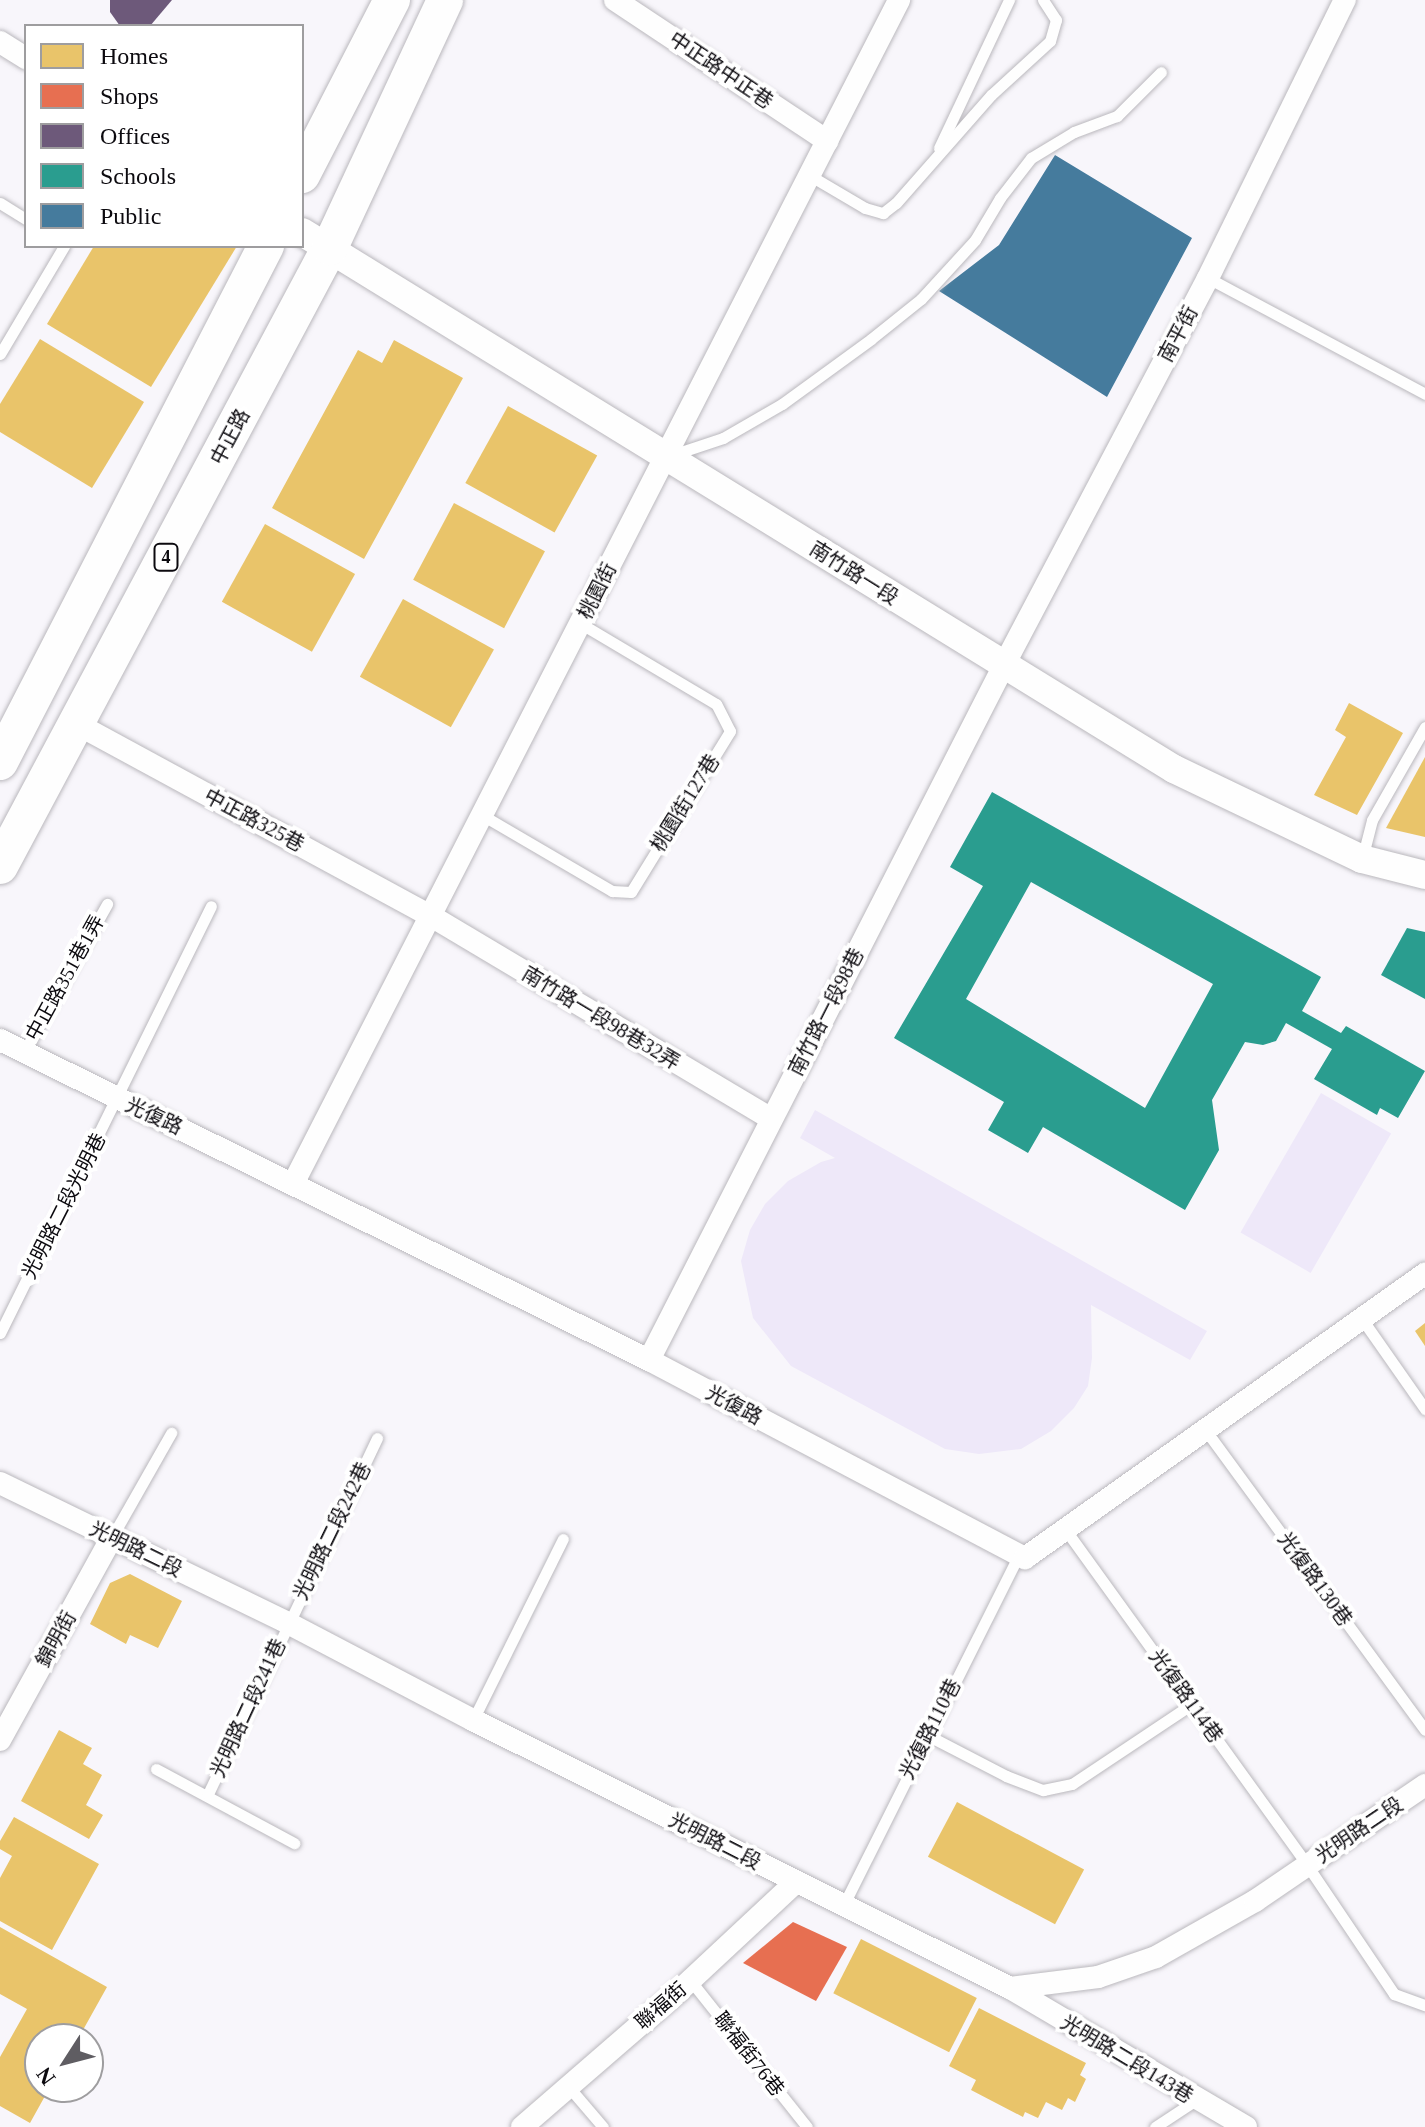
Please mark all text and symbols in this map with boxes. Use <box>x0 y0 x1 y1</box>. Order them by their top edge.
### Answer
legend <box>24 24 304 248</box>
street label: 中正路中正巷 <box>665 27 777 113</box>
text: Homes <box>100 43 168 69</box>
text: Shops <box>100 83 159 109</box>
text: Offices <box>100 123 170 149</box>
text: Schools <box>100 163 176 189</box>
text: Public <box>100 203 161 229</box>
street label: 南平街 <box>1153 302 1203 366</box>
street label: 中正路 <box>205 405 255 469</box>
street label: 南竹路一段 <box>805 536 903 610</box>
road number: 4 <box>152 543 180 571</box>
street label: 桃園街 <box>573 559 621 623</box>
street label: 桃園街127巷 <box>646 750 724 856</box>
street label: 中正路325巷 <box>200 784 308 856</box>
street label: 中正路351巷1弄 <box>21 911 109 1045</box>
street label: 南竹路一段98巷 <box>784 944 868 1080</box>
street label: 南竹路一段98巷32弄 <box>518 961 684 1075</box>
street label: 光復路 <box>122 1092 186 1140</box>
street label: 光明路二段光明巷 <box>17 1129 111 1283</box>
street label: 光復路 <box>702 1380 766 1430</box>
street label: 光明路二段242巷 <box>288 1458 376 1604</box>
street label: 光明路二段 <box>86 1516 186 1582</box>
street label: 光復路130巷 <box>1273 1527 1357 1631</box>
street label: 錦明街 <box>31 1607 81 1671</box>
street label: 光明路二段241巷 <box>205 1635 291 1781</box>
street label: 光復路114巷 <box>1144 1645 1228 1747</box>
street label: 光復路110巷 <box>895 1675 965 1783</box>
street label: 光明路二段 <box>1311 1792 1407 1868</box>
street label: 光明路二段 <box>665 1808 765 1874</box>
street label: 聯福街 <box>630 1977 692 2035</box>
street label: 聯福街76巷 <box>709 2007 789 2101</box>
street label: 光明路二段143巷 <box>1057 2010 1197 2108</box>
north arrow <box>24 2023 104 2103</box>
text: N <box>31 2062 61 2090</box>

